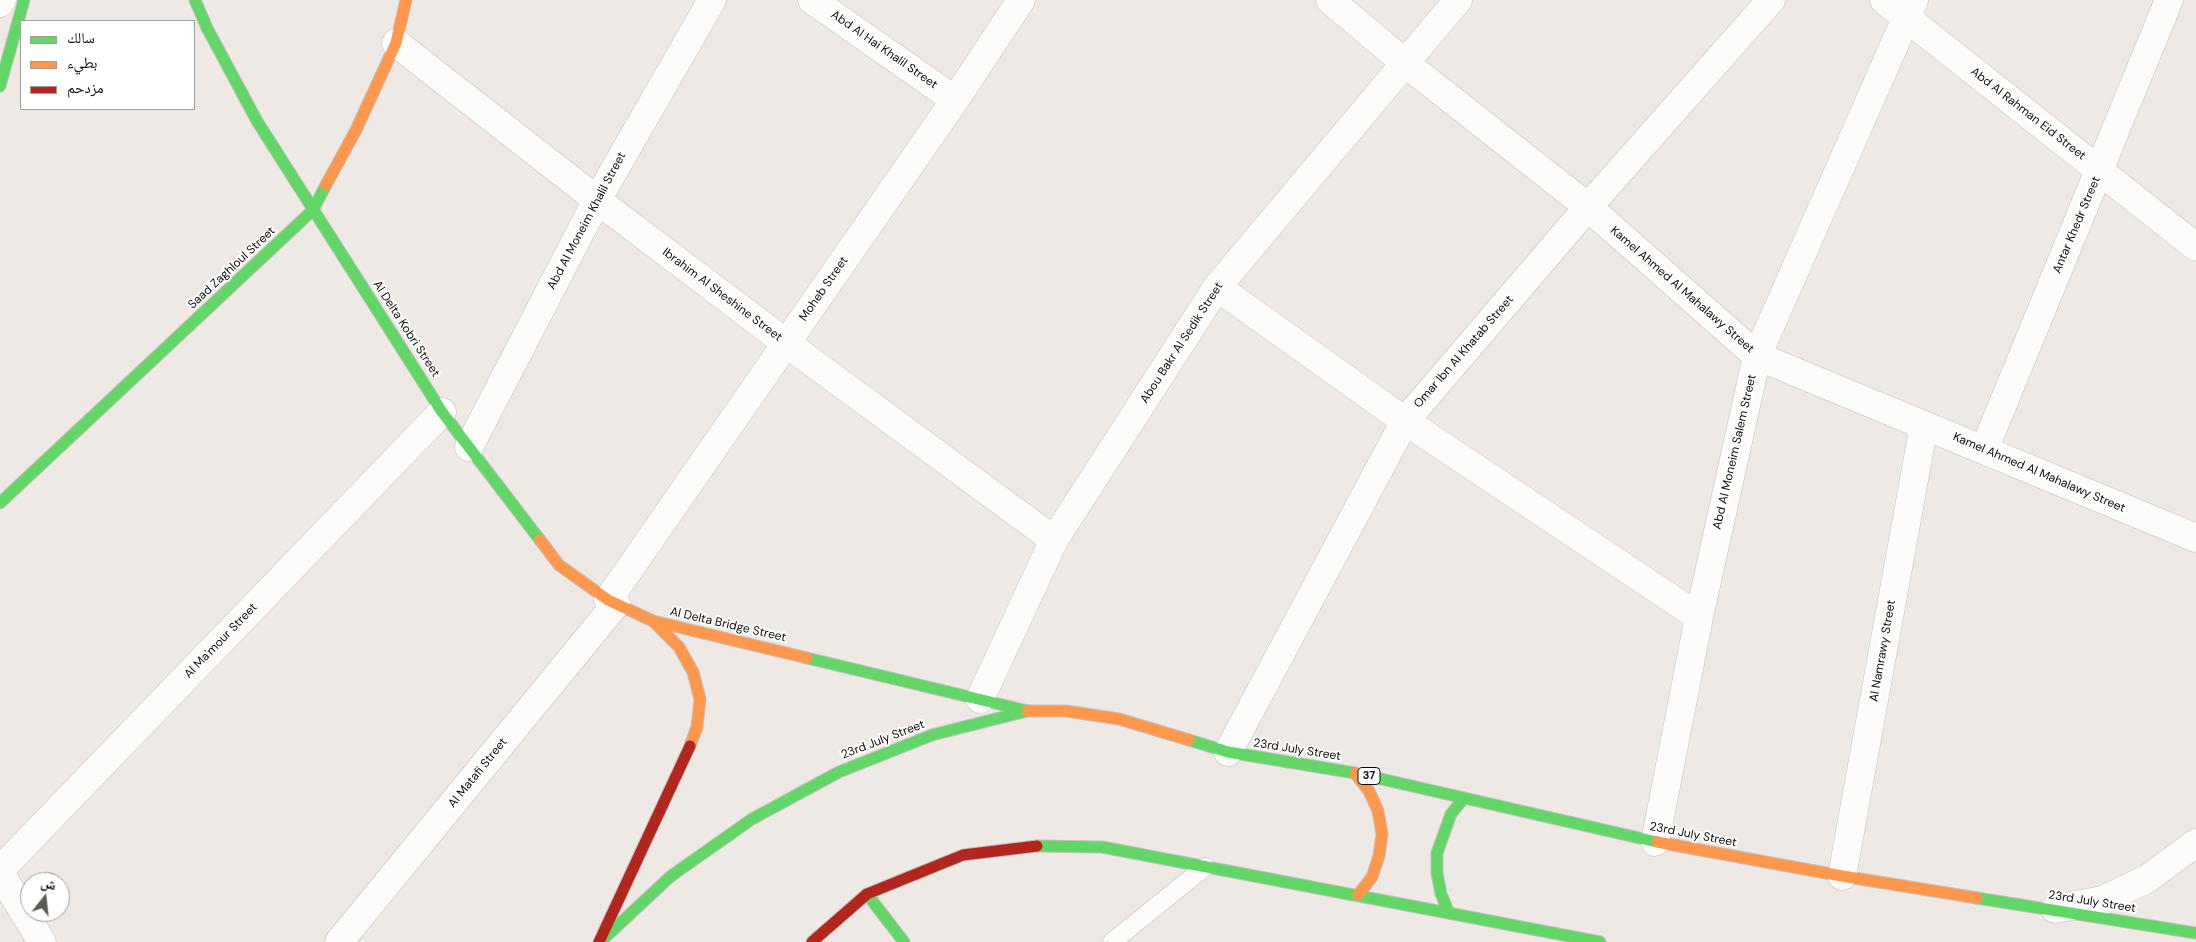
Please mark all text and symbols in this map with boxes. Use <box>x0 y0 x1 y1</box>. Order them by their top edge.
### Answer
street label: Abd Al Hai Khalil Street <box>828 8 940 92</box>
legend <box>20 20 195 110</box>
text: سالك <box>67 28 95 48</box>
text: بطيء <box>67 53 97 73</box>
street label: Abd Al Rahman Eid Street <box>1968 65 2088 163</box>
text: مزدحم <box>67 78 104 98</box>
street label: Abd Al Moneim Khalil Street <box>545 150 629 292</box>
street label: Antar Khedr Street <box>2050 175 2104 275</box>
street label: Saad Zaghloul Street <box>185 224 279 312</box>
street label: Kamel Ahmed Al Mahalawy Street <box>1607 224 1757 356</box>
street label: Ibrahim Al Sheshine Street <box>659 245 785 345</box>
street label: Moheb Street <box>796 254 852 324</box>
street label: Al Delta Kobri Street <box>370 278 442 380</box>
street label: Abou Bakr Al Sedik Street <box>1137 280 1227 406</box>
street label: Omar Ibn Al Khatab Street <box>1411 293 1517 411</box>
street label: Abd Al Moneim Salem Street <box>1710 373 1760 531</box>
street label: Kamel Ahmed Al Mahalawy Street <box>1951 430 2127 516</box>
street label: Al Namrawy Street <box>1867 599 1899 703</box>
street label: Al Ma'mour Street <box>182 601 260 681</box>
street label: Al Delta Bridge Street <box>669 605 787 645</box>
street label: 23rd July Street <box>839 717 927 763</box>
street label: Al Matafi Street <box>446 735 510 811</box>
street label: 23rd July Street <box>1252 736 1342 764</box>
road number: 37 <box>1358 768 1380 784</box>
street label: 23rd July Street <box>1648 820 1738 850</box>
north arrow <box>20 872 70 922</box>
text: ش <box>39 873 58 894</box>
street label: 23rd July Street <box>2047 888 2137 916</box>

